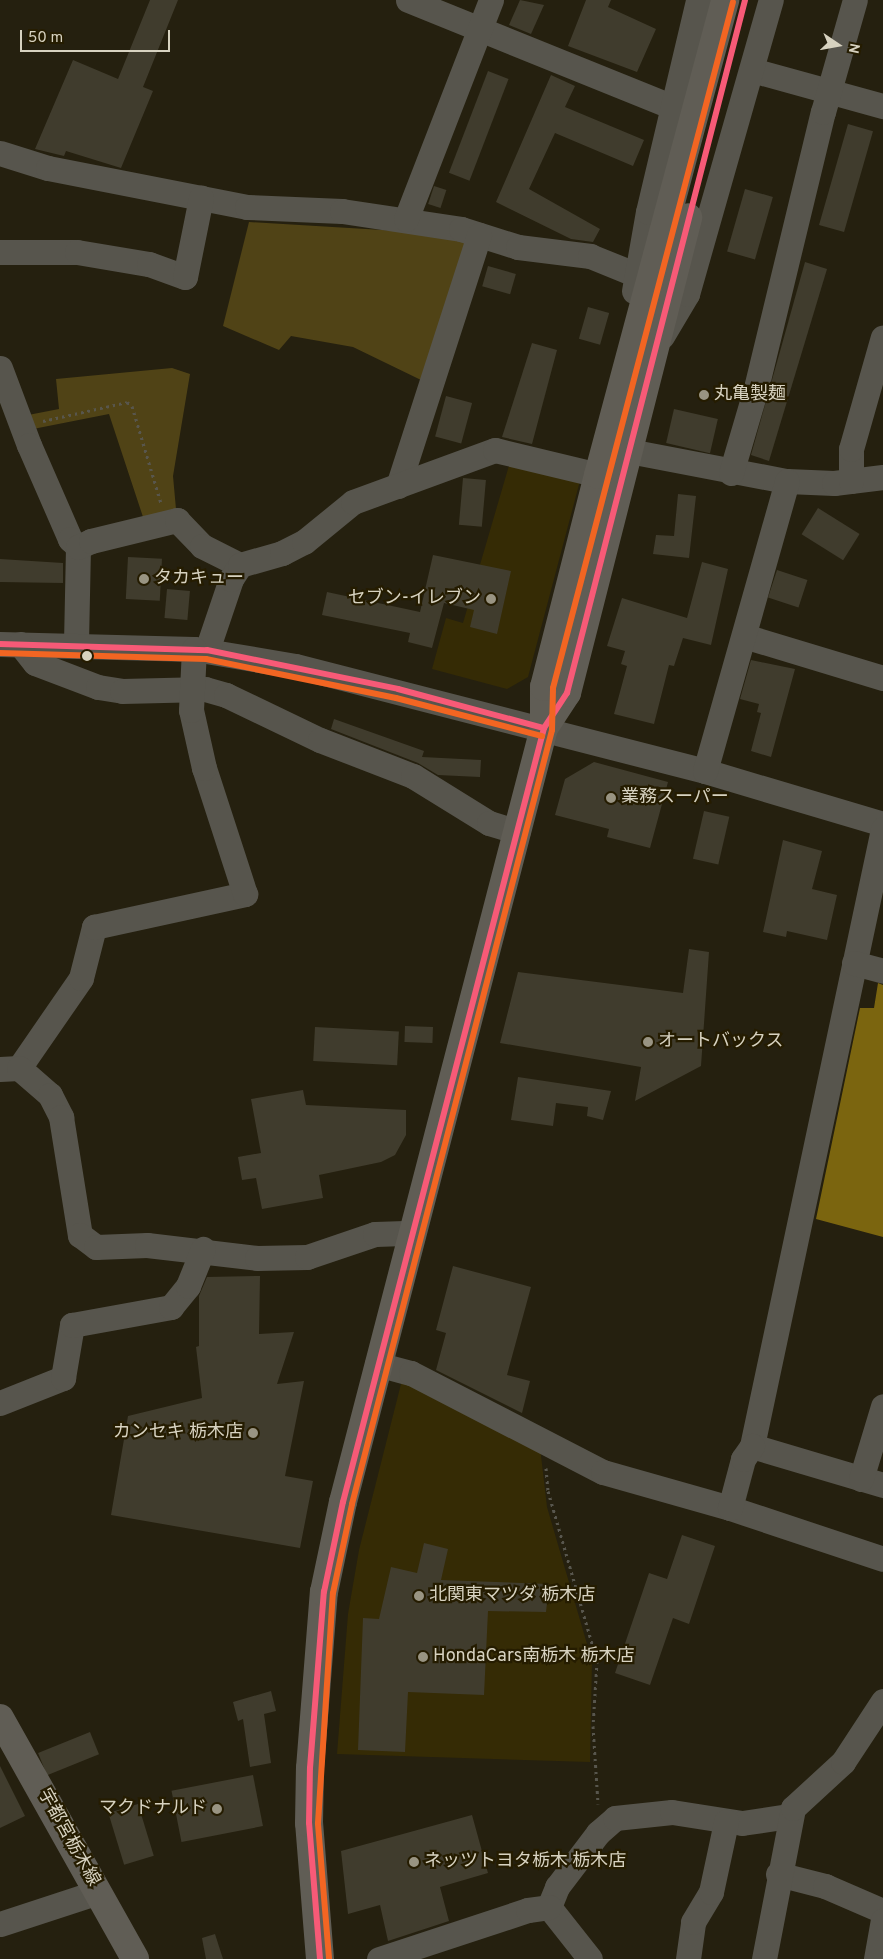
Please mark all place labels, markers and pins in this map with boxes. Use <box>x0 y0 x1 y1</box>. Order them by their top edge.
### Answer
place label: 丸亀製麺 <box>714 384 786 406</box>
marker: 丸亀製麺 <box>698 389 710 401</box>
place label: タカキュー <box>154 568 244 590</box>
marker: タカキュー <box>138 573 150 585</box>
place label: セブン-イレブン <box>348 588 481 610</box>
marker: セブン-イレブン <box>485 593 497 605</box>
unlabelled marker <box>82 651 92 661</box>
place label: 業務スーパー <box>621 787 729 809</box>
marker: 業務スーパー <box>605 792 617 804</box>
place label: オートバックス <box>658 1031 784 1053</box>
marker: オートバックス <box>642 1036 654 1048</box>
place label: カンセキ 栃木店 <box>113 1422 243 1444</box>
marker: カンセキ 栃木店 <box>247 1427 259 1439</box>
place label: 北関東マツダ 栃木店 <box>429 1585 595 1607</box>
marker: 北関東マツダ 栃木店 <box>413 1590 425 1602</box>
place label: HondaCars南栃木 栃木店 <box>433 1646 634 1668</box>
marker: HondaCars南栃木 栃木店 <box>417 1651 429 1663</box>
place label: マクドナルド <box>99 1798 207 1820</box>
marker: マクドナルド <box>211 1803 223 1815</box>
place label: ネッツトヨタ栃木 栃木店 <box>424 1851 626 1873</box>
marker: ネッツトヨタ栃木 栃木店 <box>408 1856 420 1868</box>

